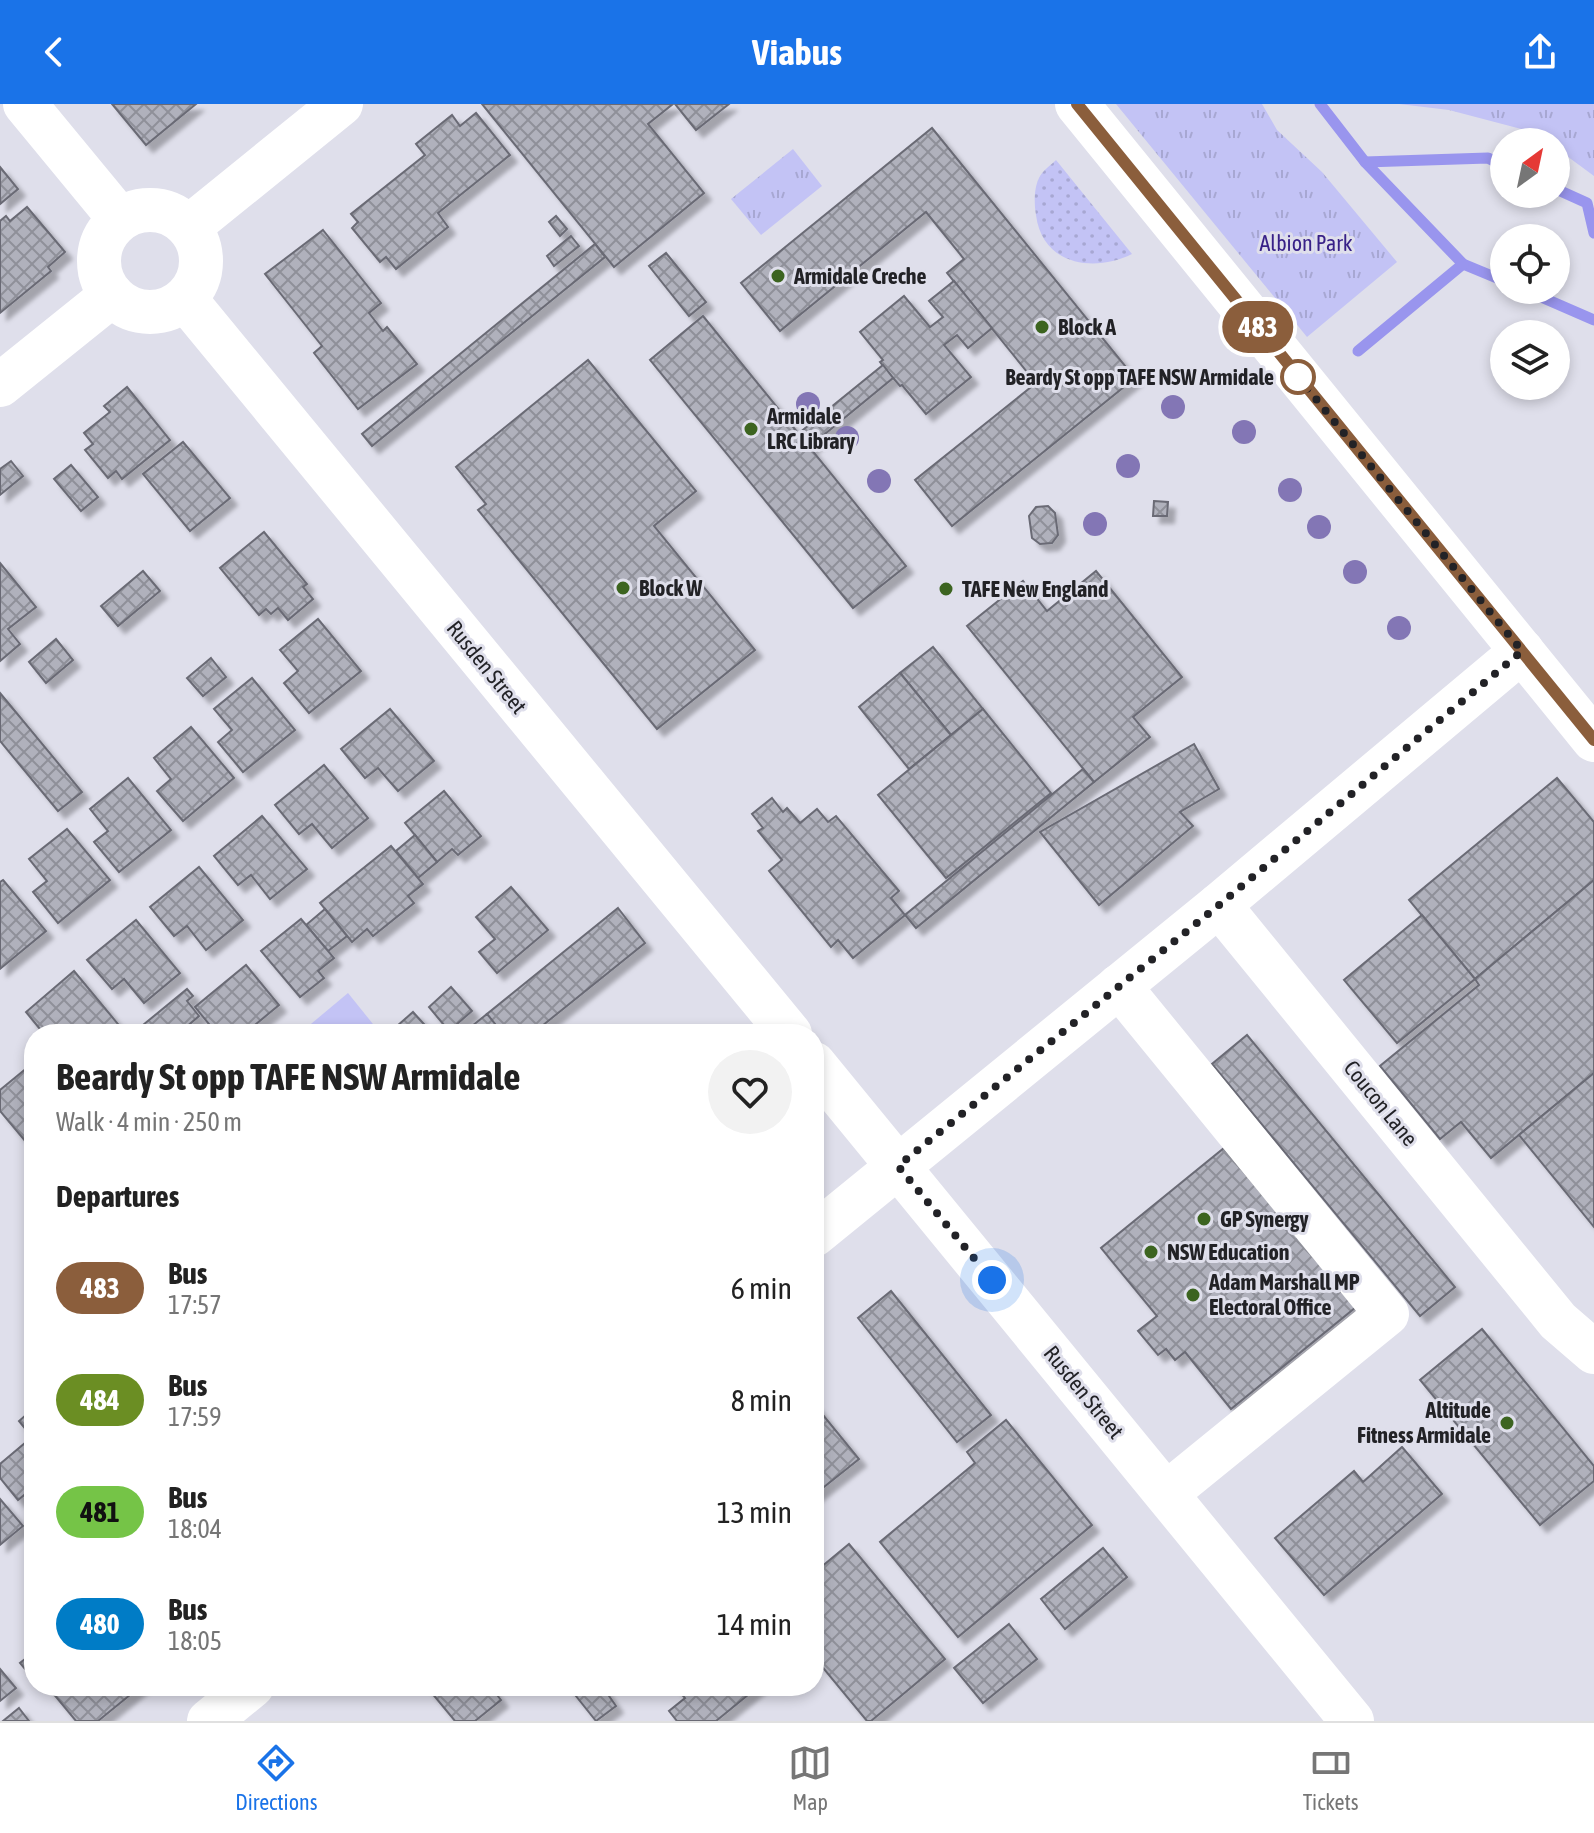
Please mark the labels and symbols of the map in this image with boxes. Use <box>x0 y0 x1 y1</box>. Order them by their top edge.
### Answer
north arrow <box>1490 128 1570 208</box>
park label: Albion Park <box>1260 230 1353 256</box>
place label: Armidale Creche <box>793 263 927 289</box>
marker: Armidale Creche <box>769 267 787 285</box>
line badge: 483 <box>1212 301 1304 353</box>
place label: Block A <box>1058 314 1116 340</box>
marker: Block A <box>1033 318 1051 336</box>
marker: Beardy St opp TAFE NSW Armidale <box>1281 360 1315 394</box>
place label: Beardy St opp TAFE NSW Armidale <box>1005 364 1274 390</box>
place label: Armidale LRC Library <box>766 403 855 454</box>
marker: Armidale LRC Library <box>742 420 760 438</box>
place label: Block W <box>639 575 703 601</box>
place label: TAFE New England <box>962 576 1108 602</box>
marker: Block W <box>614 579 632 597</box>
marker: TAFE New England <box>937 580 955 598</box>
street label: Rusden Street <box>442 615 532 719</box>
street label: Coucon Lane <box>1339 1055 1423 1151</box>
place label: GP Synergy <box>1220 1206 1309 1232</box>
marker: GP Synergy <box>1195 1210 1213 1228</box>
place label: NSW Education <box>1167 1239 1289 1265</box>
marker: NSW Education <box>1142 1243 1160 1261</box>
your location <box>972 1260 1012 1300</box>
place label: Adam Marshall MP Electoral Office <box>1208 1269 1360 1320</box>
marker: Adam Marshall MP Electoral Office <box>1184 1286 1202 1304</box>
street label: Rusden Street <box>1039 1340 1129 1444</box>
place label: Altitude Fitness Armidale <box>1357 1397 1491 1448</box>
marker: Altitude Fitness Armidale <box>1498 1414 1516 1432</box>

